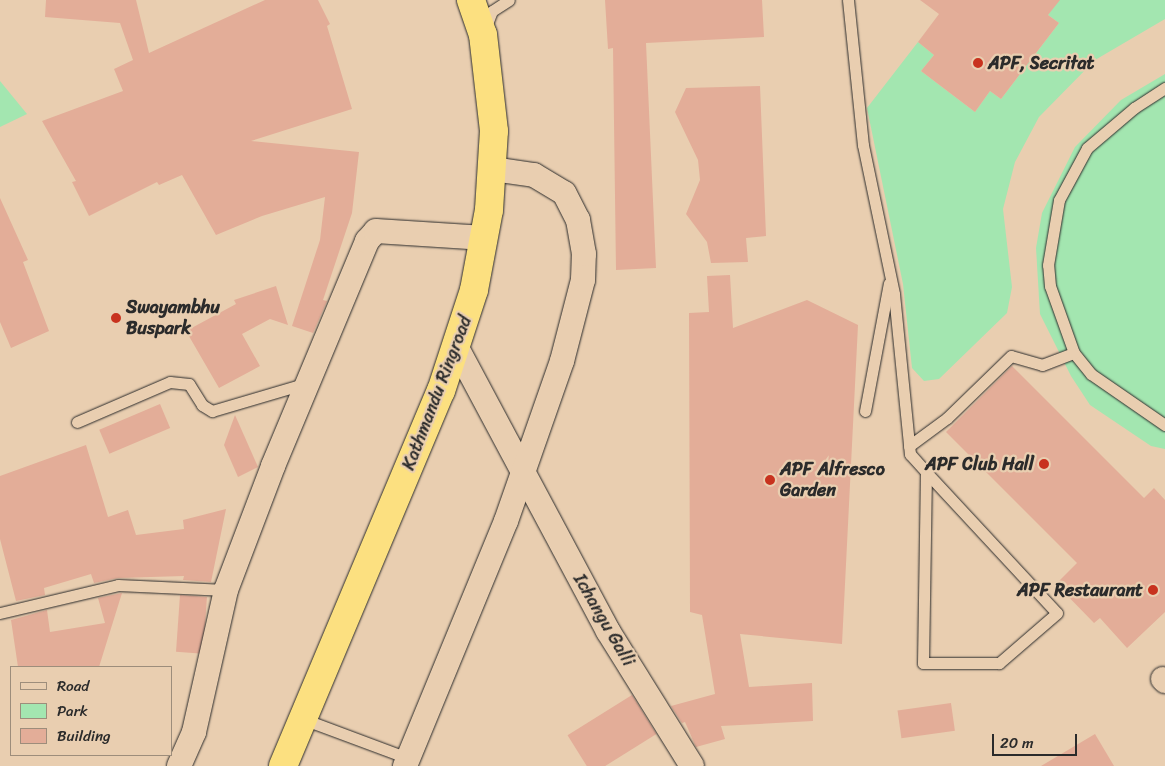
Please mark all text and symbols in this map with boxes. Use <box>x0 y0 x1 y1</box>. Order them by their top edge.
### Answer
place label: APF, Secritat <box>988 52 1096 74</box>
marker: APF, Secritat <box>972 57 984 69</box>
place label: Swayambhu Buspark <box>126 297 220 340</box>
marker: Swayambhu Buspark <box>110 312 122 324</box>
street label: Kathmandu Ringroad <box>398 313 476 473</box>
place label: APF Club Hall <box>924 453 1034 475</box>
marker: APF Club Hall <box>1038 458 1050 470</box>
place label: APF Alfresco Garden <box>780 459 885 502</box>
marker: APF Alfresco Garden <box>764 474 776 486</box>
street label: Ichangu Galli <box>569 570 639 670</box>
place label: APF Restaurant <box>1017 579 1143 601</box>
marker: APF Restaurant <box>1147 584 1159 596</box>
legend <box>10 666 172 756</box>
text: Road <box>57 673 89 699</box>
text: Park <box>57 698 88 724</box>
text: Building <box>57 723 111 749</box>
scale bar <box>995 724 1080 756</box>
text: 20 m <box>1000 730 1034 756</box>

